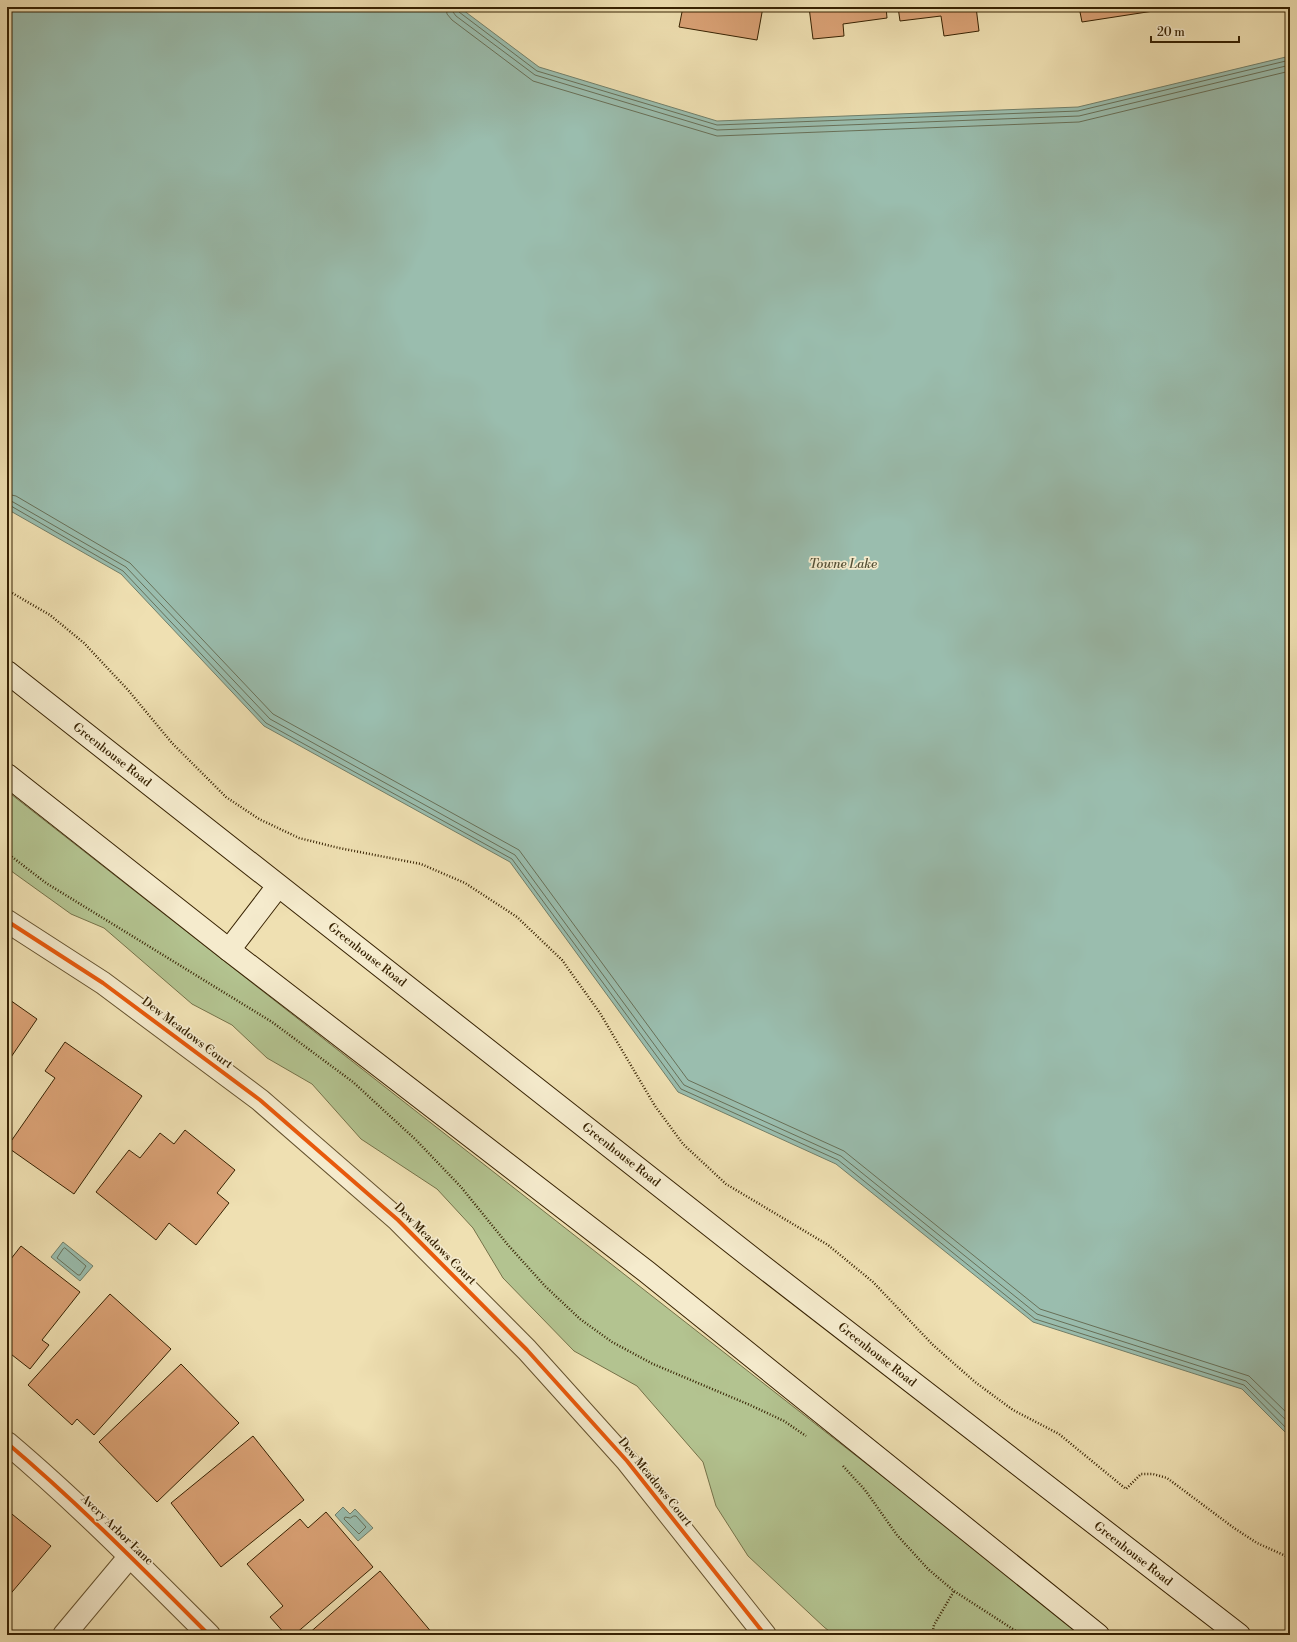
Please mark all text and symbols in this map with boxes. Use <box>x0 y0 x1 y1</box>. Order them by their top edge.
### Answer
scale bar <box>1151 18 1239 44</box>
text: 20 m <box>1157 25 1185 40</box>
water label: Towne Lake <box>809 556 877 572</box>
street label: Greenhouse Road <box>70 720 154 790</box>
street label: Greenhouse Road <box>325 920 409 990</box>
street label: Dew Meadows Court <box>139 994 236 1073</box>
street label: Greenhouse Road <box>579 1120 663 1190</box>
street label: Dew Meadows Court <box>391 1200 480 1289</box>
street label: Greenhouse Road <box>835 1320 919 1390</box>
street label: Dew Meadows Court <box>615 1435 696 1530</box>
street label: Avery Arbor Lane <box>77 1491 156 1568</box>
street label: Greenhouse Road <box>1091 1519 1175 1589</box>

